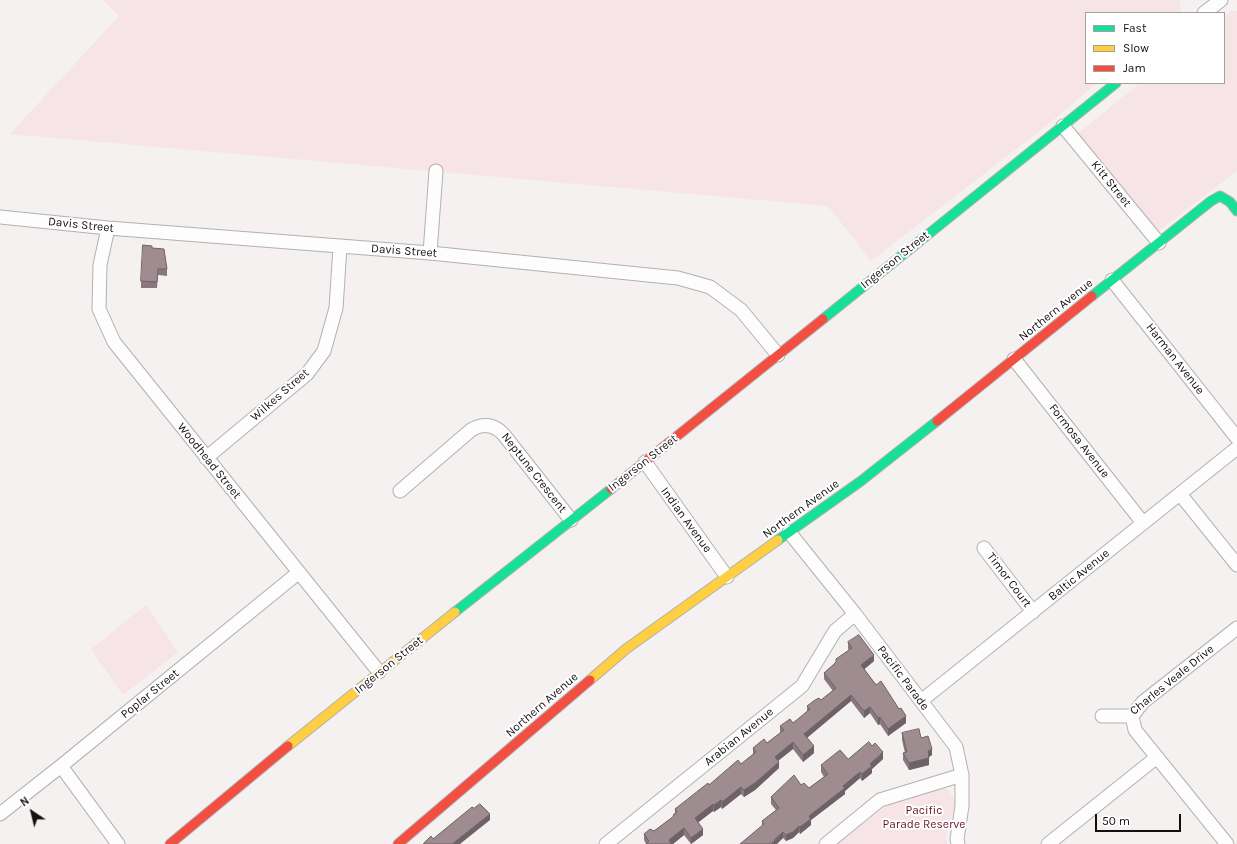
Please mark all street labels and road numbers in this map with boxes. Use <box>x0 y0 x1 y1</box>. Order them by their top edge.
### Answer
street label: Kitt Street <box>1088 158 1134 210</box>
street label: Davis Street <box>47 214 115 236</box>
street label: Ingerson Street <box>858 228 932 292</box>
street label: Davis Street <box>370 242 438 260</box>
street label: Northern Avenue <box>1016 276 1096 344</box>
street label: Harman Avenue <box>1143 321 1207 397</box>
street label: Wilkes Street <box>248 366 312 424</box>
street label: Formosa Avenue <box>1046 401 1112 481</box>
street label: Woodhead Street <box>174 420 244 502</box>
street label: Neptune Crescent <box>498 430 570 516</box>
street label: Ingerson Street <box>606 432 680 494</box>
street label: Northern Avenue <box>760 476 842 542</box>
street label: Indian Avenue <box>657 484 715 556</box>
street label: Baltic Avenue <box>1046 546 1112 604</box>
street label: Timor Court <box>984 550 1034 610</box>
street label: Ingerson Street <box>352 633 426 697</box>
street label: Charles Veale Drive <box>1127 642 1217 718</box>
street label: Pacific Parade <box>874 643 932 713</box>
street label: Poplar Street <box>118 666 182 722</box>
street label: Northern Avenue <box>503 670 581 740</box>
street label: Arabian Avenue <box>702 705 776 769</box>

